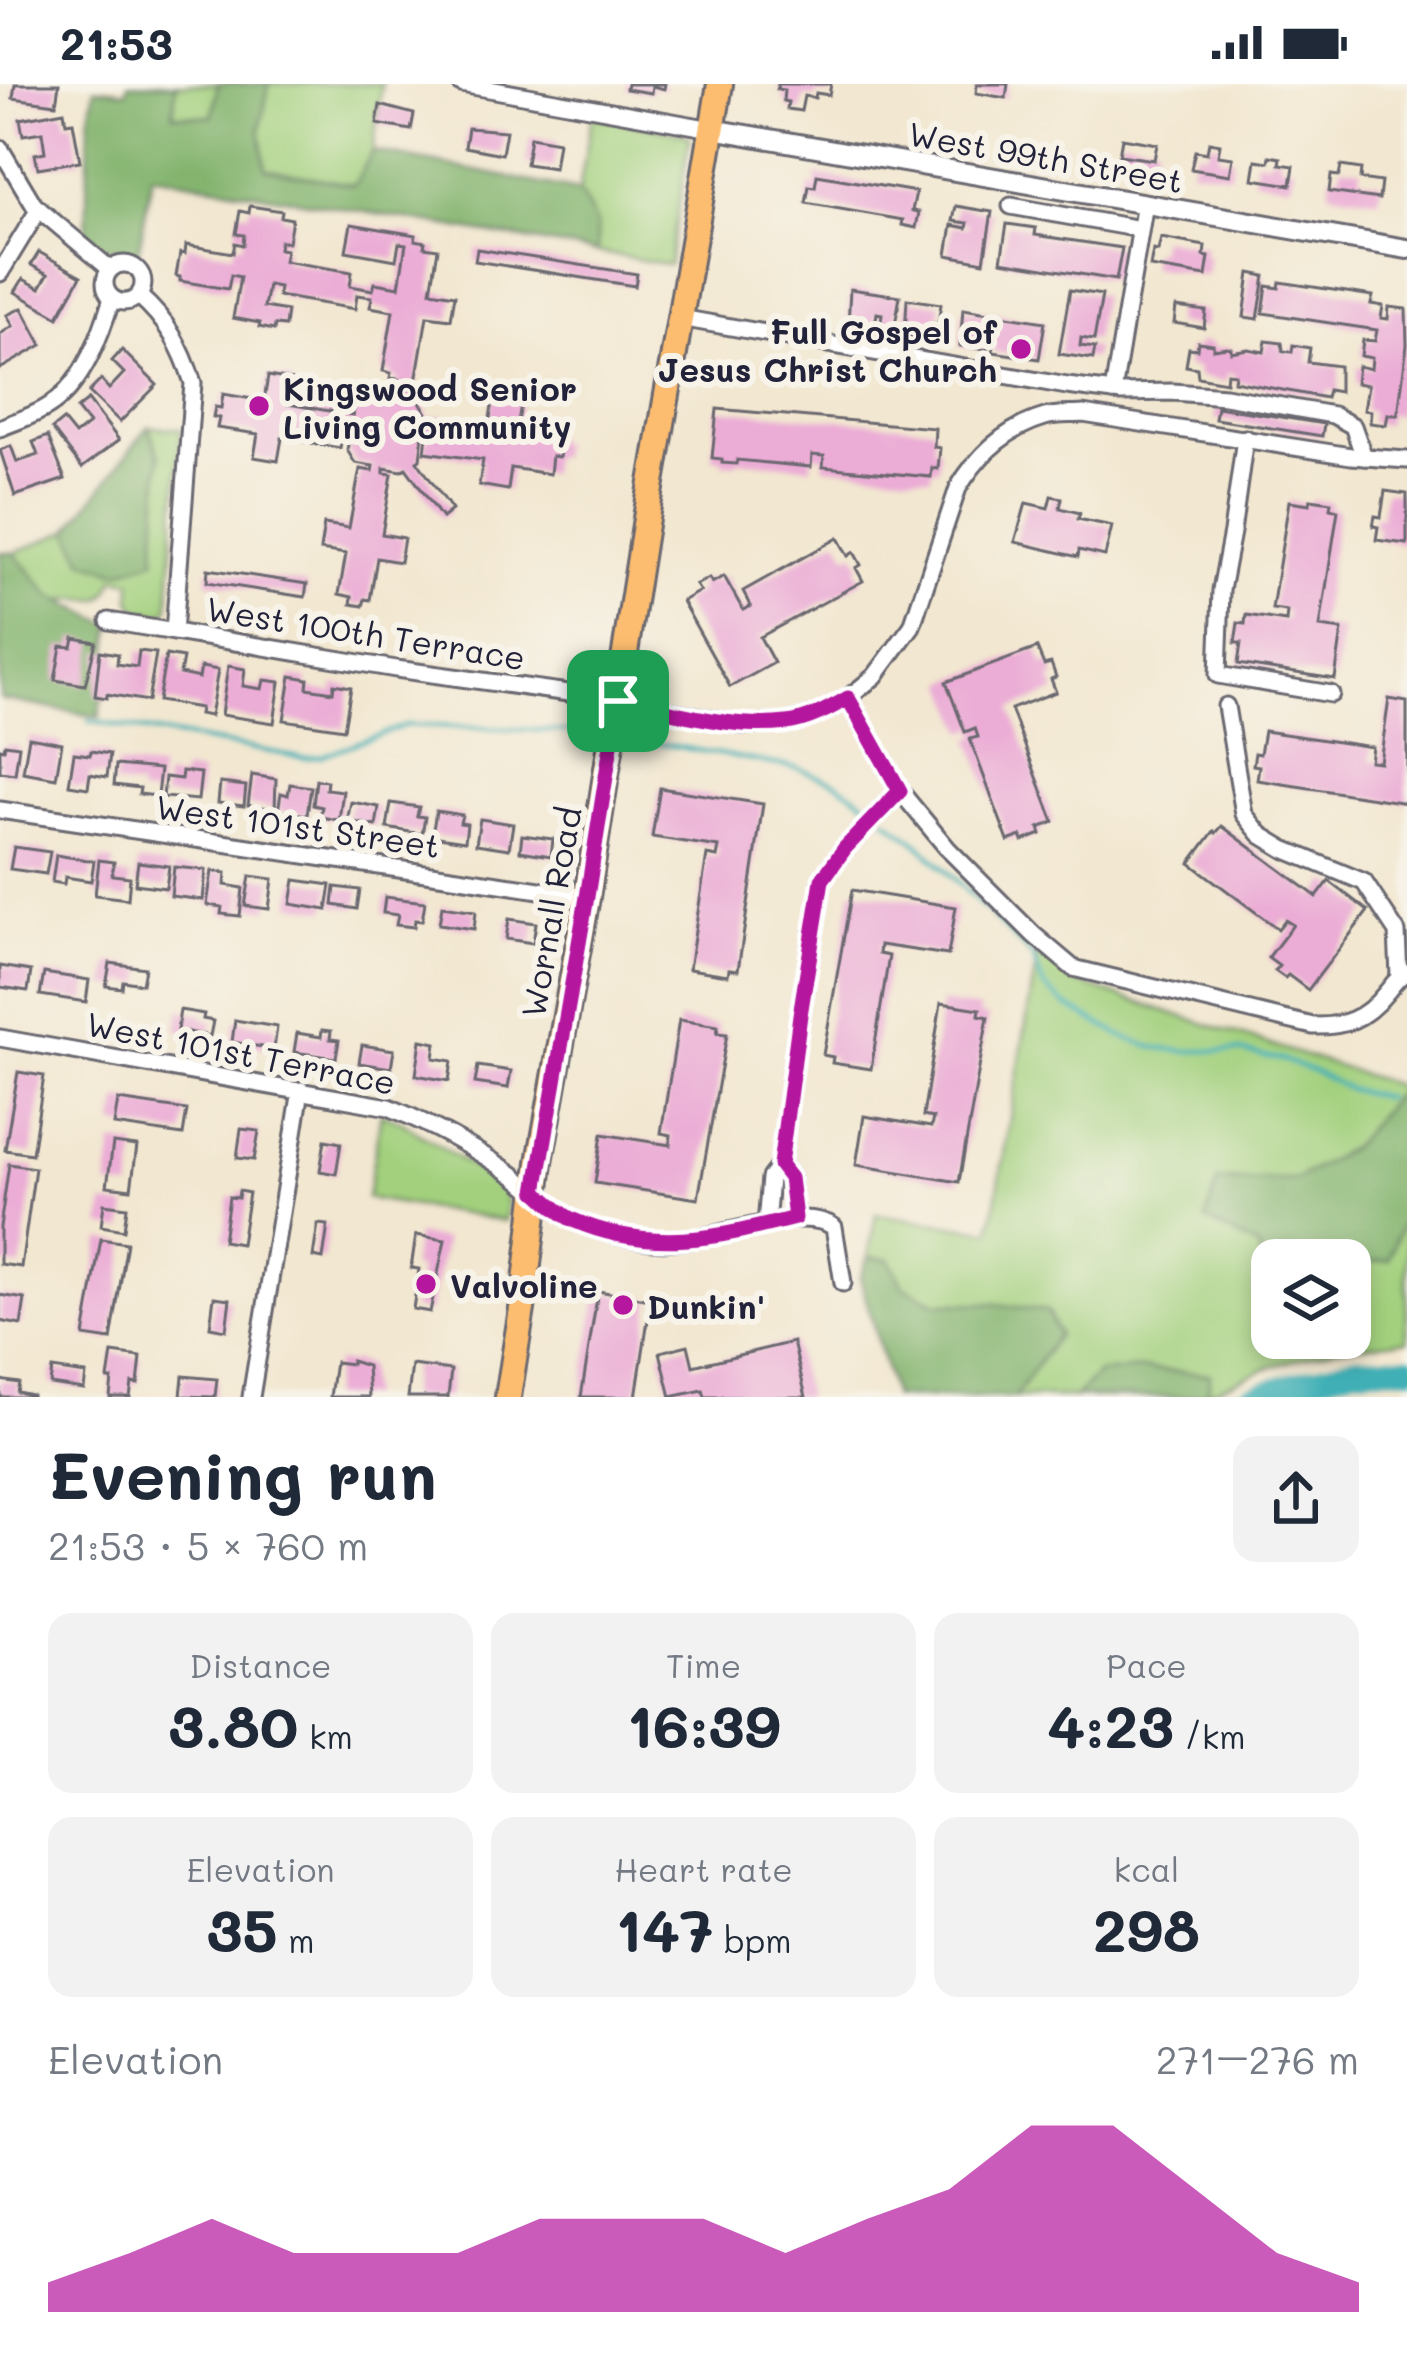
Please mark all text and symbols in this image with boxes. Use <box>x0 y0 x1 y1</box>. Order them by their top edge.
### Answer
text: 21:53 <box>60 13 173 71</box>
street label: West 99th Street <box>905 111 1187 201</box>
place label: Full Gospel of Jesus Christ Church <box>658 309 998 390</box>
marker: Full Gospel of Jesus Christ Church <box>1008 336 1034 362</box>
place label: Kingswood Senior Living Community <box>283 366 577 448</box>
marker: Kingswood Senior Living Community <box>246 393 272 419</box>
street label: West 100th Terrace <box>204 586 528 678</box>
pin <box>567 650 669 752</box>
icon: arrive <box>585 668 651 734</box>
street label: West 101st Street <box>153 784 443 866</box>
street label: Wornall Road <box>510 803 590 1021</box>
street label: West 101st Terrace <box>83 1001 399 1103</box>
map controls <box>1251 1239 1371 1359</box>
button: layers <box>1251 1239 1371 1359</box>
place label: Valvoline <box>450 1263 598 1306</box>
marker: Valvoline <box>413 1271 439 1297</box>
place label: Dunkin' <box>647 1284 765 1327</box>
marker: Dunkin' <box>610 1292 636 1318</box>
text: Evening run <box>48 1431 437 1517</box>
button: share <box>1233 1436 1359 1562</box>
text: 21:53 · 5 × 760 m <box>48 1519 368 1570</box>
text: Distance <box>190 1643 332 1686</box>
text: Time <box>666 1643 741 1686</box>
text: Pace <box>1106 1643 1187 1686</box>
text: 3.80 <box>168 1686 298 1764</box>
text: 16:39 <box>627 1686 780 1764</box>
text: 4:23 <box>1047 1686 1174 1764</box>
text: km <box>298 1714 353 1757</box>
text: /km <box>1174 1714 1246 1757</box>
text: Elevation <box>186 1847 335 1890</box>
text: Heart rate <box>614 1847 793 1890</box>
text: kcal <box>1114 1847 1179 1890</box>
text: 35 <box>207 1890 278 1968</box>
text: 147 <box>615 1890 713 1968</box>
text: 298 <box>1093 1890 1200 1968</box>
text: m <box>278 1918 314 1961</box>
text: bpm <box>713 1918 792 1961</box>
text: Elevation <box>48 2033 223 2084</box>
text: 271–276 m <box>1156 2033 1359 2084</box>

